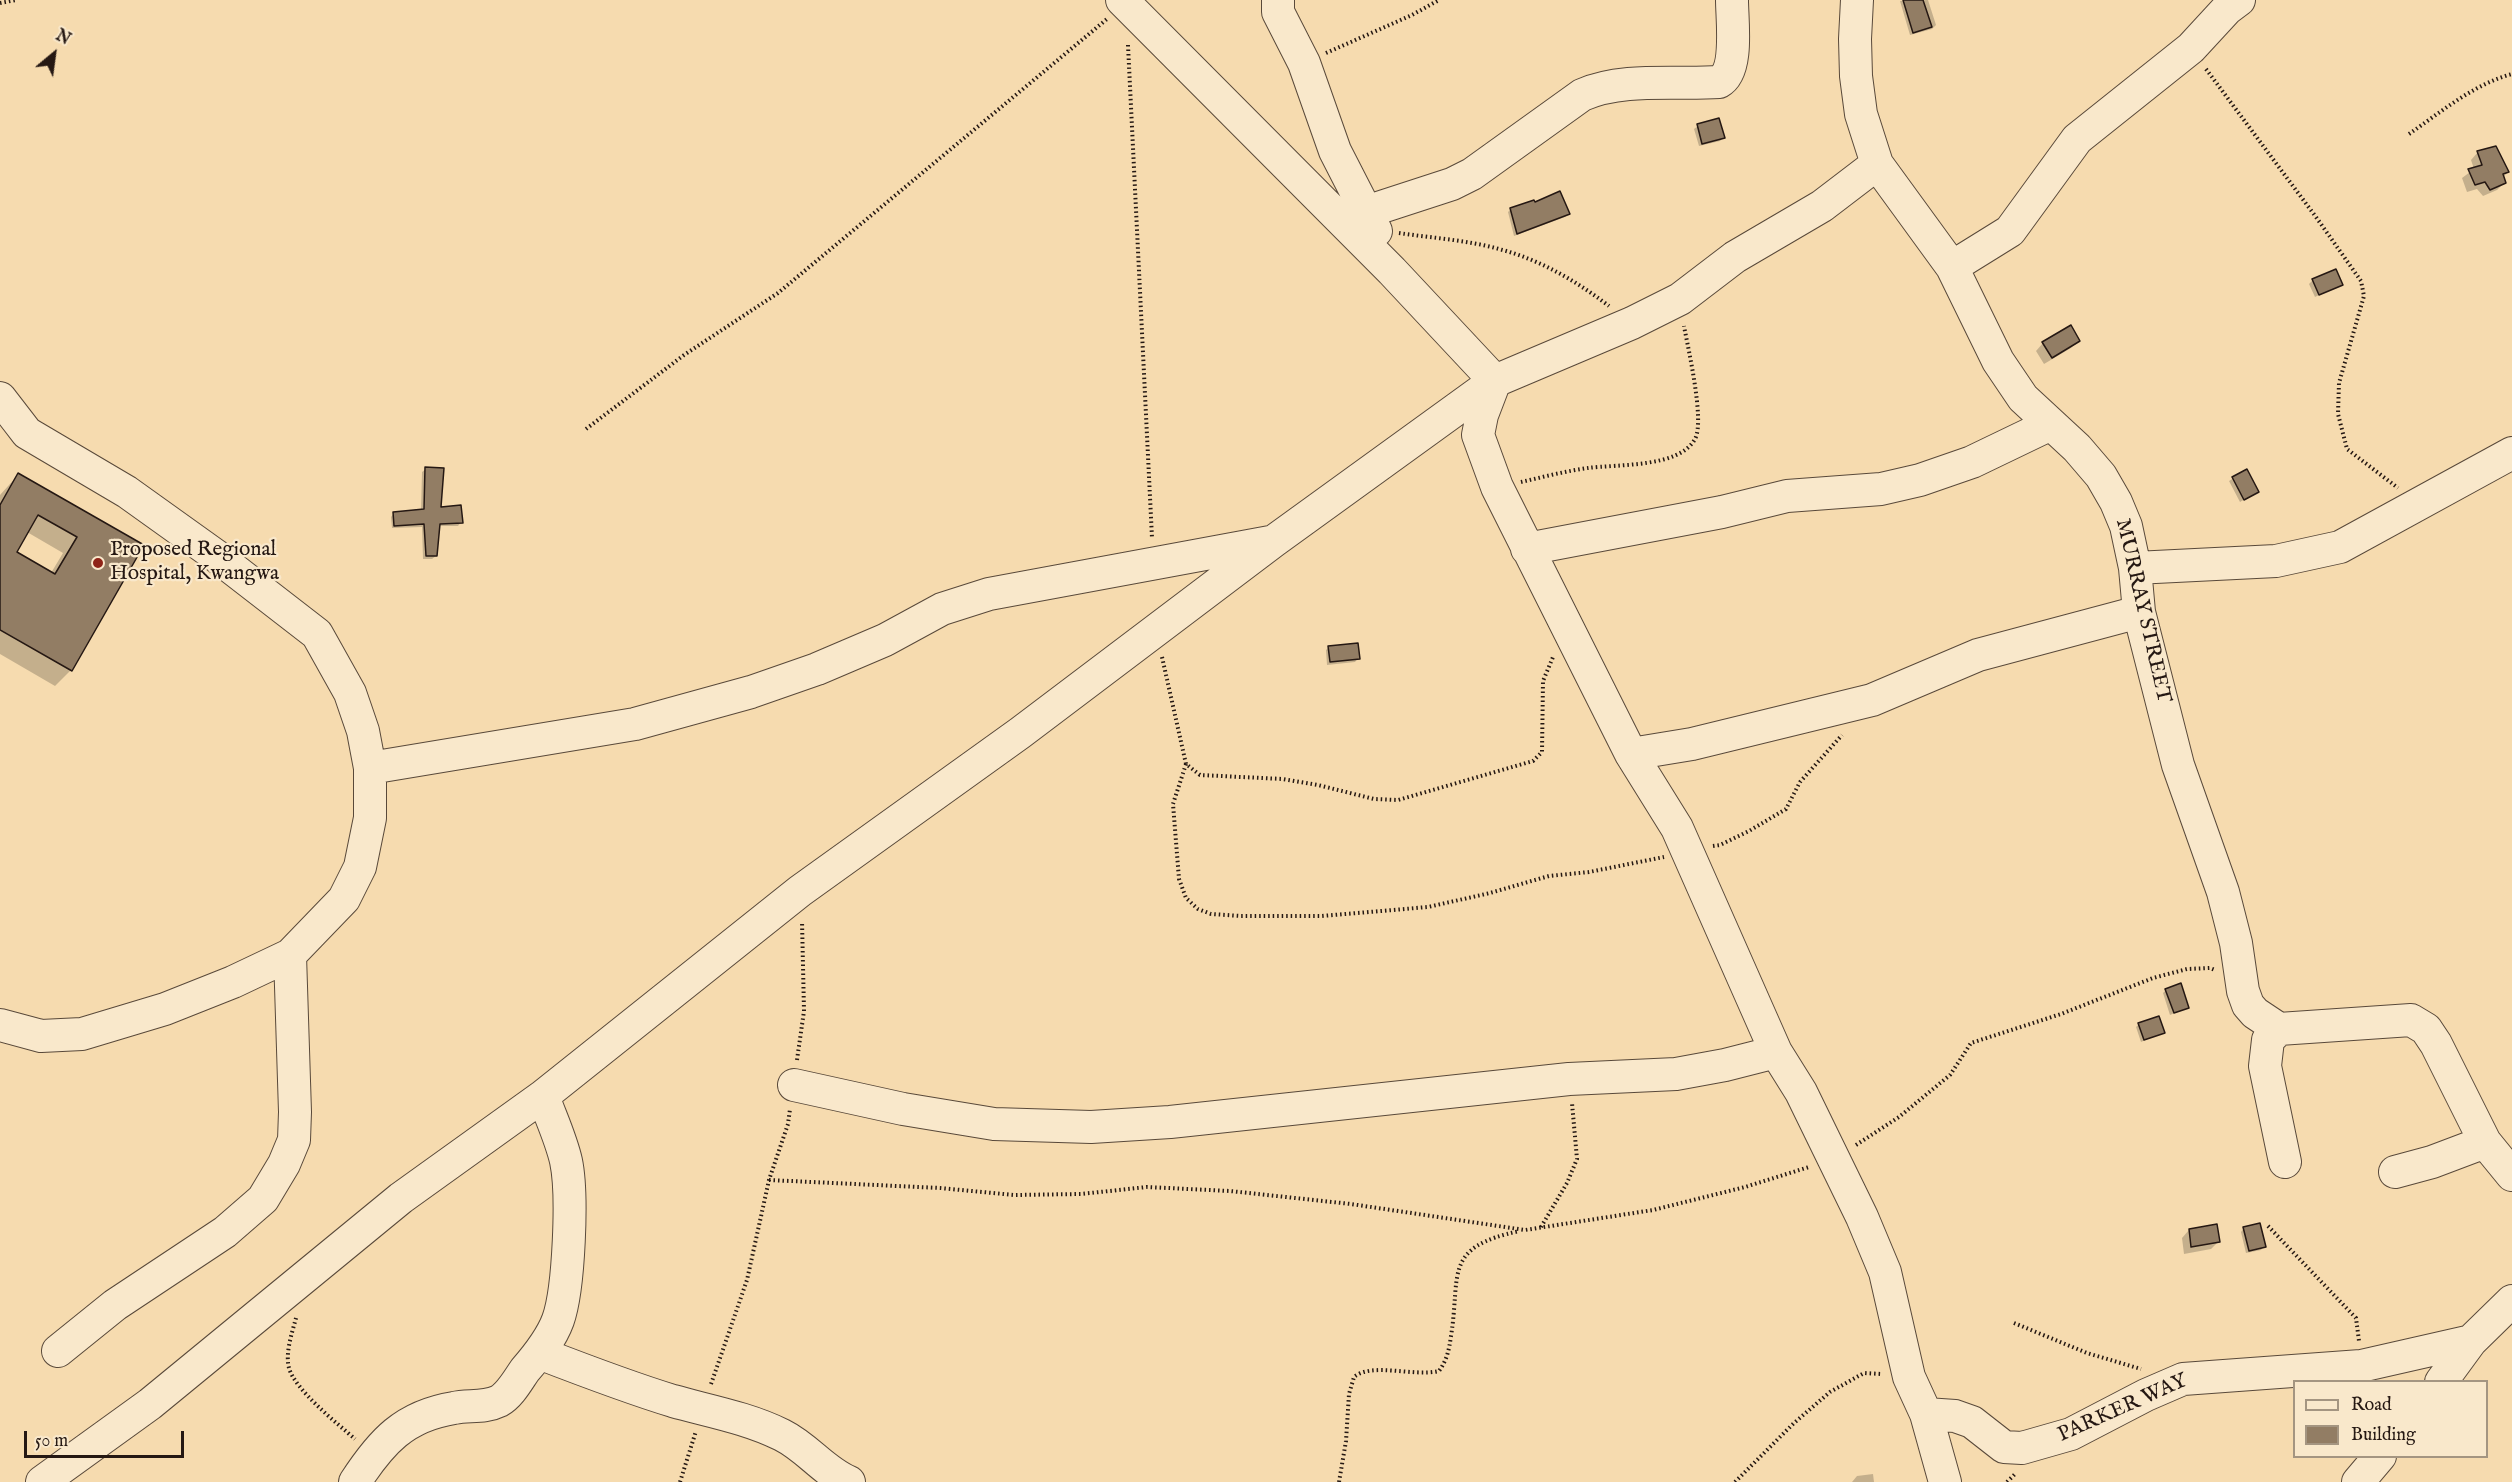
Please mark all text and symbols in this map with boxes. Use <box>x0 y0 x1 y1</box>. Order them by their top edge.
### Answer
north arrow <box>24 24 84 84</box>
text: N <box>52 26 74 50</box>
street label: MURRAY STREET <box>2109 516 2175 706</box>
place label: Proposed Regional Hospital, Kwangwa <box>110 538 279 588</box>
marker: Proposed Regional Hospital, Kwangwa <box>91 556 105 570</box>
street label: PARKER WAY <box>2054 1369 2192 1449</box>
legend <box>2293 1380 2488 1458</box>
text: Road <box>2351 1394 2392 1417</box>
scale bar <box>27 1419 188 1457</box>
text: Building <box>2351 1424 2416 1447</box>
text: 50 m <box>35 1430 68 1453</box>

